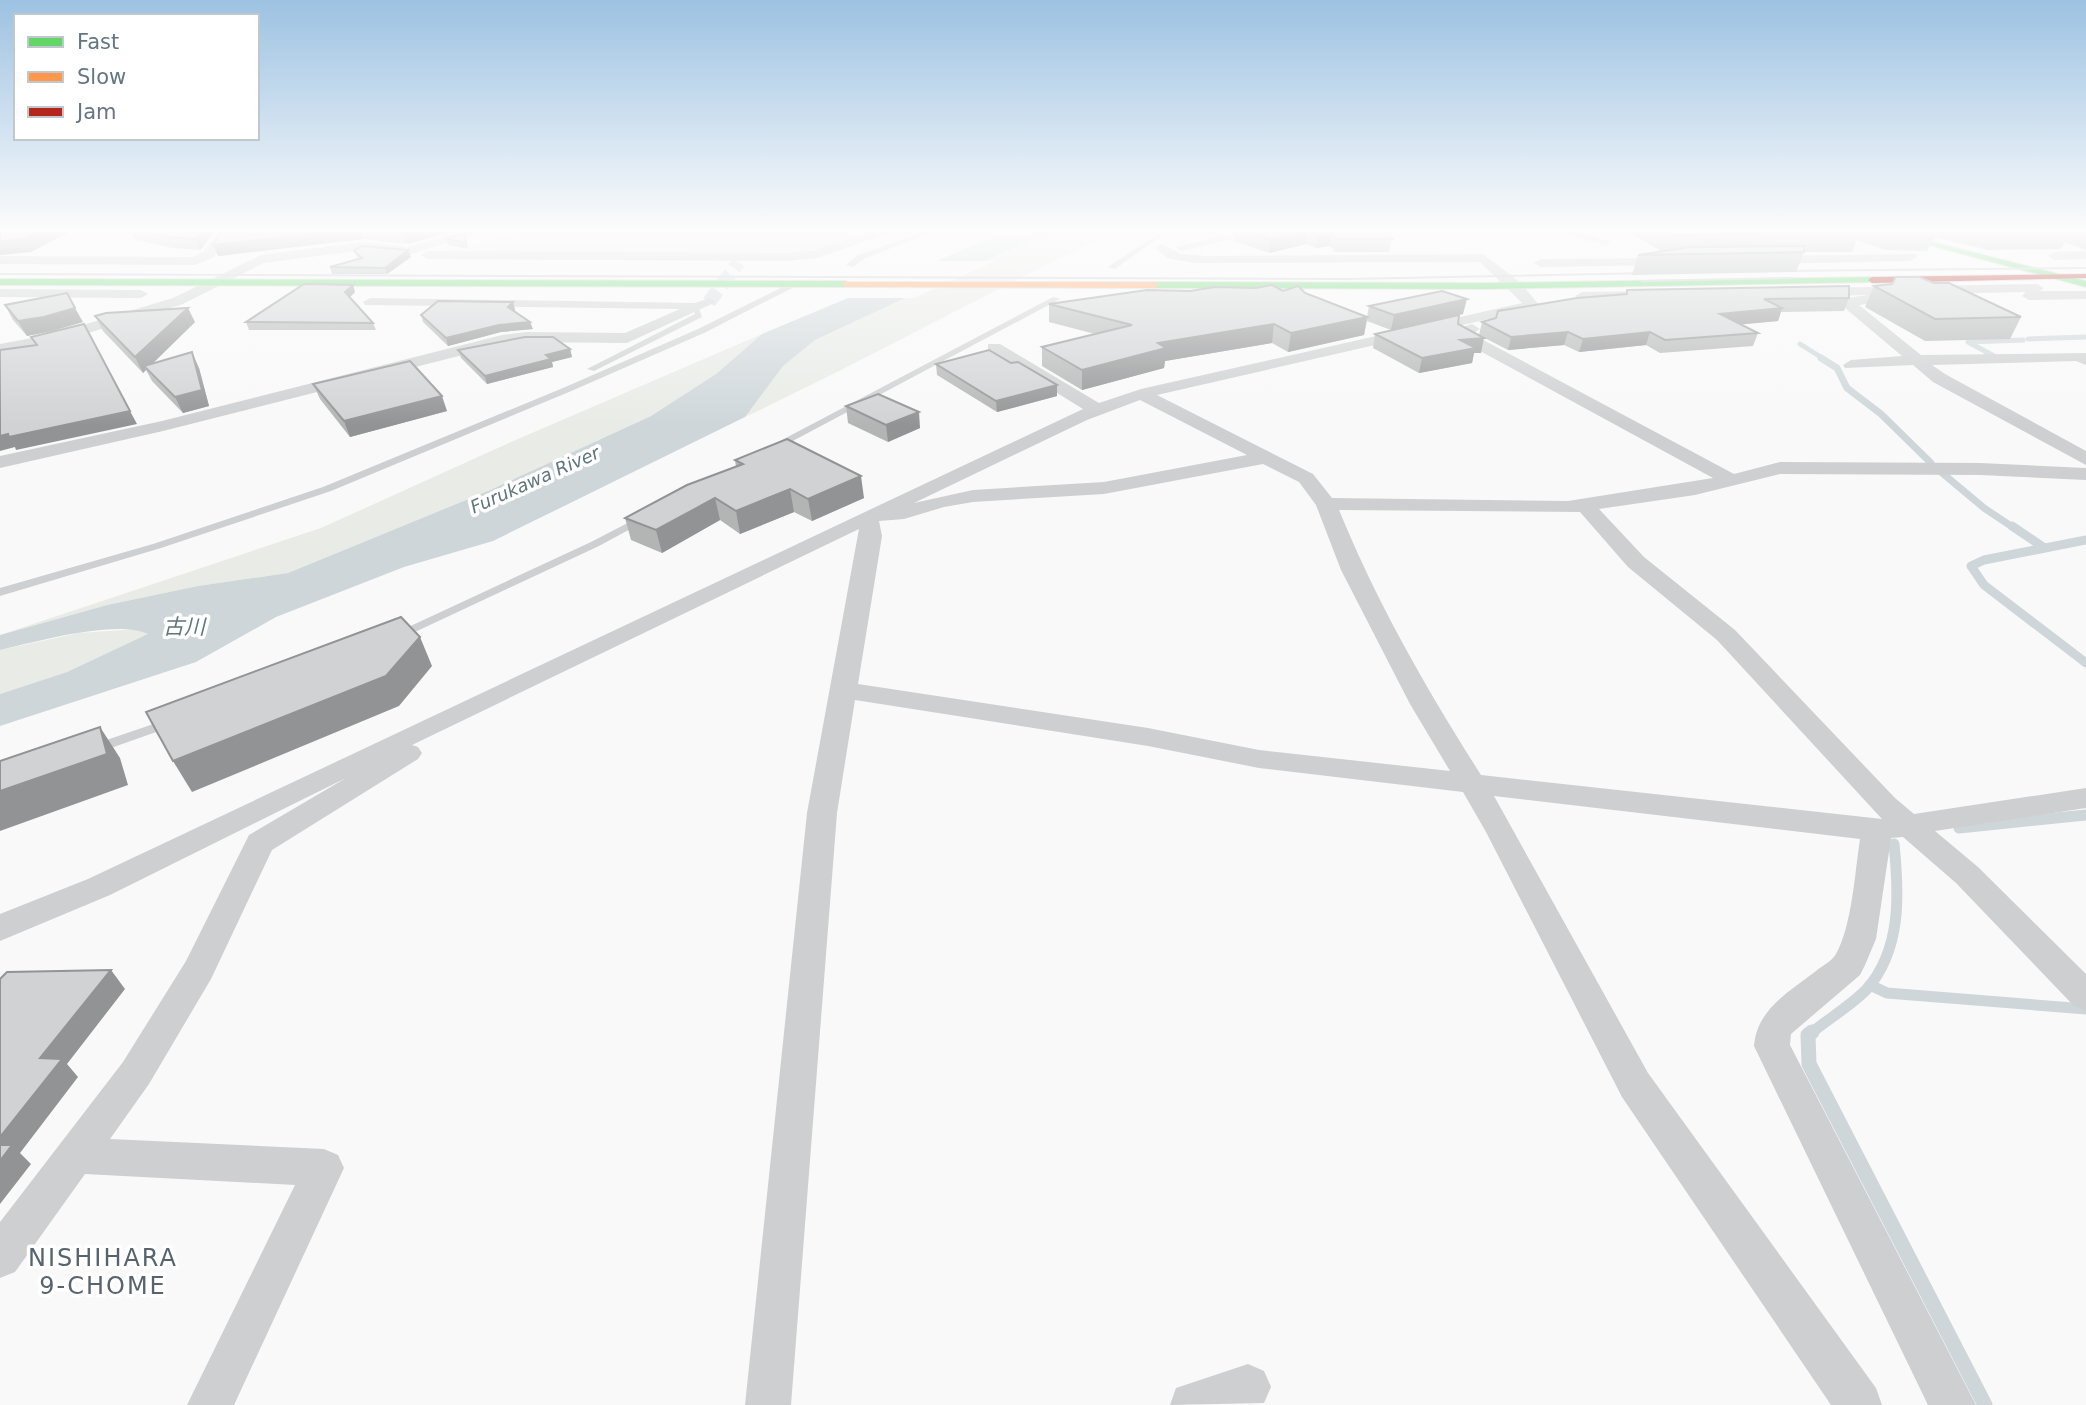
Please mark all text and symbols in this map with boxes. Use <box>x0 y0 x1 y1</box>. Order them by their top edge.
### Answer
legend <box>14 14 259 140</box>
text: Fast <box>77 30 119 54</box>
text: Slow <box>77 65 126 89</box>
text: Jam <box>75 100 117 124</box>
water label: Furukawa River <box>467 441 604 517</box>
water label: 古川 <box>163 615 207 639</box>
district label: NISHIHARA 9-CHOME <box>28 1244 178 1300</box>

